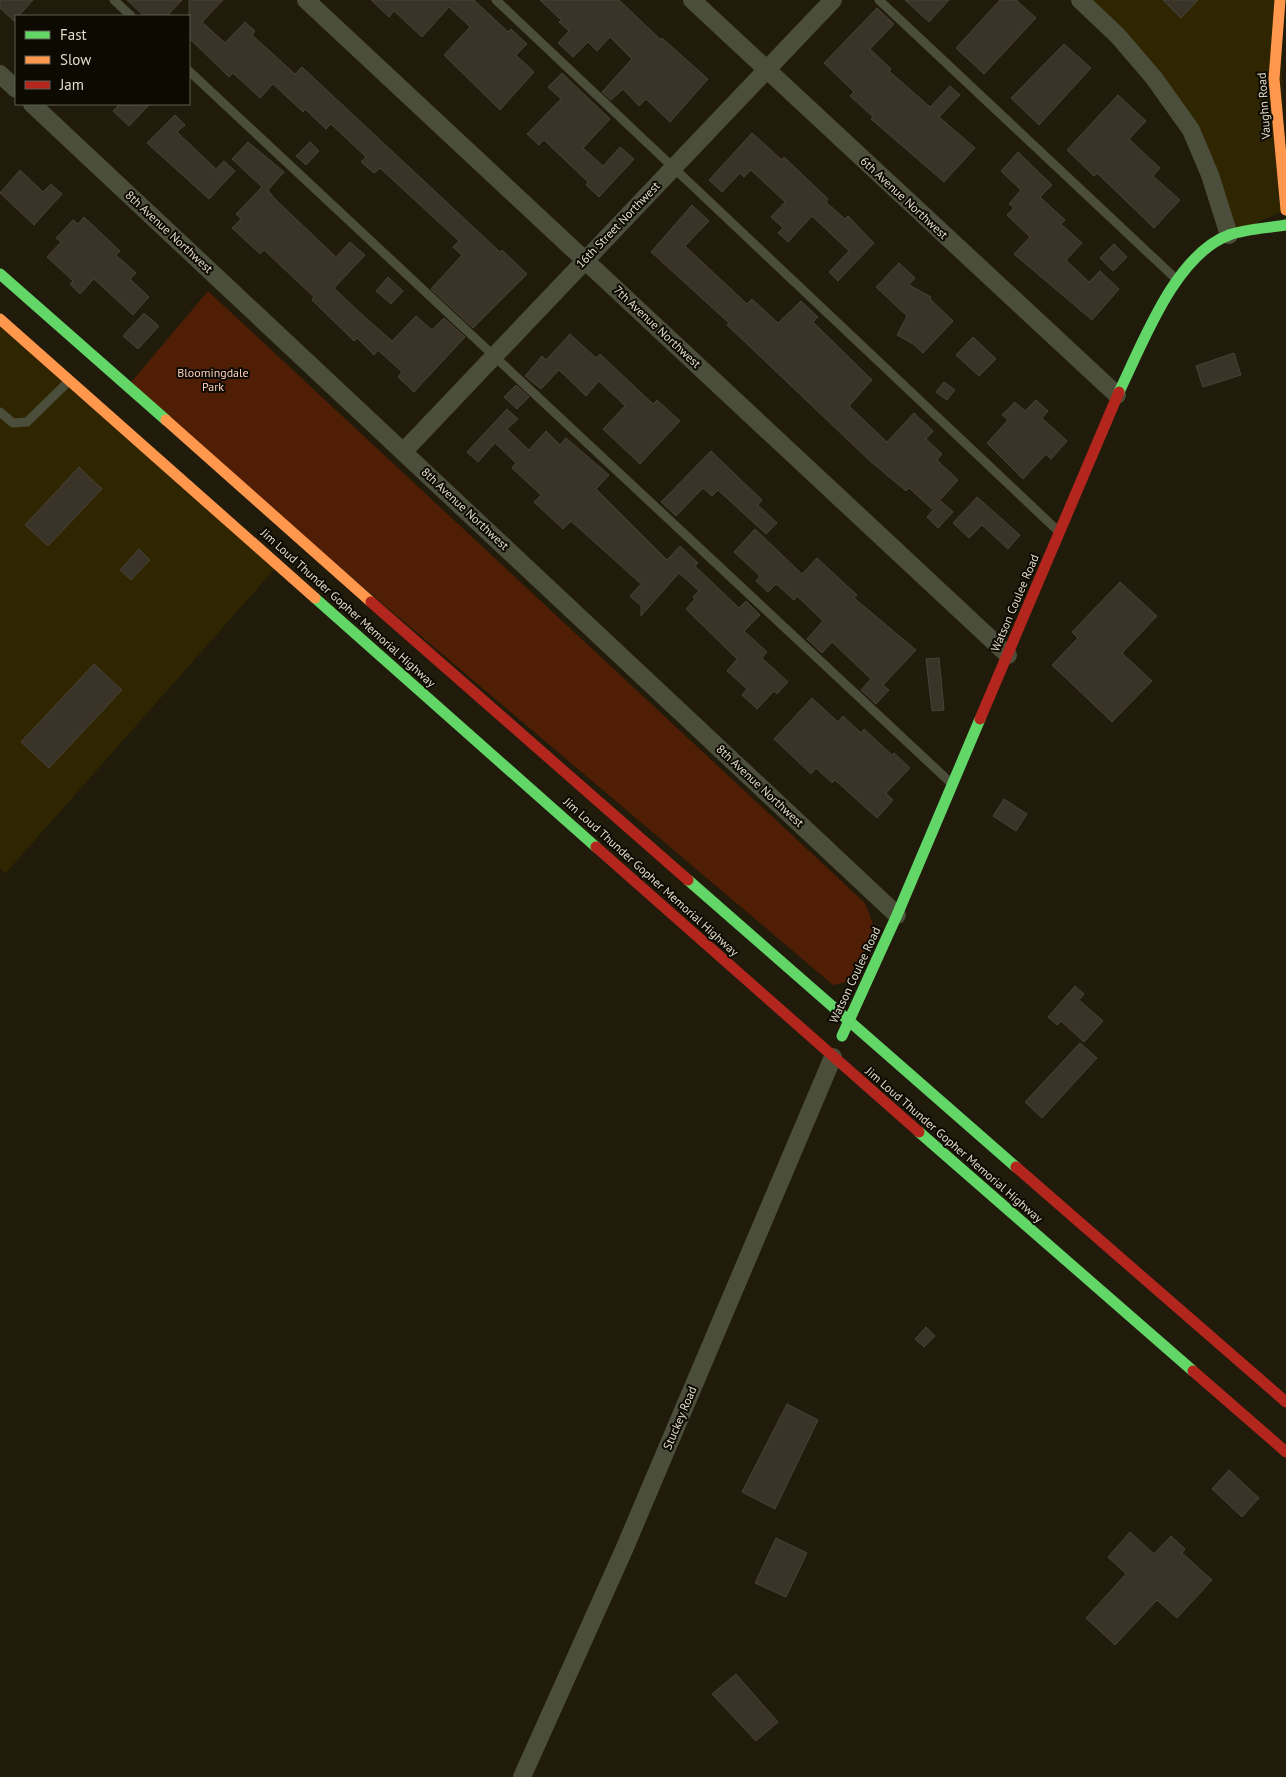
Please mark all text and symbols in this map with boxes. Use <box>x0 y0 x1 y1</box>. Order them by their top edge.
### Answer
legend <box>15 15 190 105</box>
text: Fast <box>60 25 87 44</box>
text: Slow <box>60 50 91 69</box>
street label: Vaughn Road <box>1254 72 1273 141</box>
text: Jam <box>59 75 84 94</box>
street label: 6th Avenue Northwest <box>857 153 951 242</box>
street label: 16th Street Northwest <box>573 178 663 271</box>
street label: 8th Avenue Northwest <box>122 187 216 276</box>
street label: 7th Avenue Northwest <box>611 282 704 371</box>
park label: Bloomingdale Park <box>177 365 249 394</box>
street label: 8th Avenue Northwest <box>418 464 512 553</box>
street label: Jim Loud Thunder Gopher Memorial Highway <box>257 524 439 690</box>
street label: Watson Coulee Road <box>987 552 1042 654</box>
street label: 8th Avenue Northwest <box>713 741 807 830</box>
street label: Jim Loud Thunder Gopher Memorial Highway <box>560 793 742 959</box>
street label: Watson Coulee Road <box>826 924 883 1025</box>
street label: Jim Loud Thunder Gopher Memorial Highway <box>862 1063 1046 1226</box>
street label: Stuckey Road <box>659 1384 700 1452</box>

